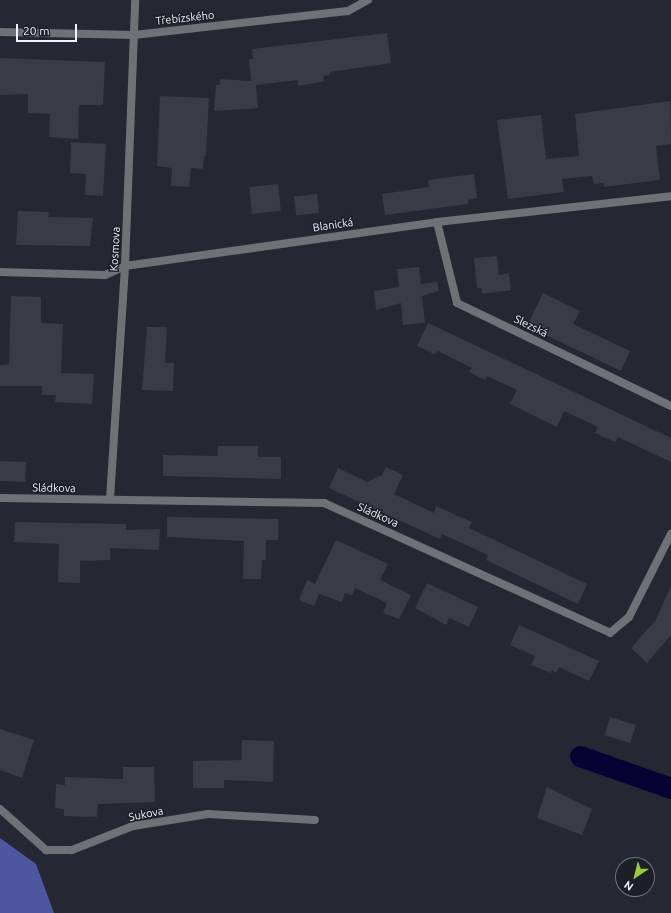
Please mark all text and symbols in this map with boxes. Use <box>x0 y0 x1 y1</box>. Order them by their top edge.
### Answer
street label: Třebízského <box>155 8 215 28</box>
scale bar <box>18 16 79 42</box>
text: 20 m <box>23 24 50 37</box>
street label: Blanická <box>312 216 354 234</box>
street label: Kosmova <box>107 226 123 272</box>
street label: Slezská <box>512 312 550 340</box>
street label: Sládkova <box>32 481 76 495</box>
street label: Sládkova <box>355 500 401 530</box>
street label: Sukova <box>128 804 164 824</box>
north arrow <box>615 857 655 897</box>
text: N <box>622 879 635 893</box>

